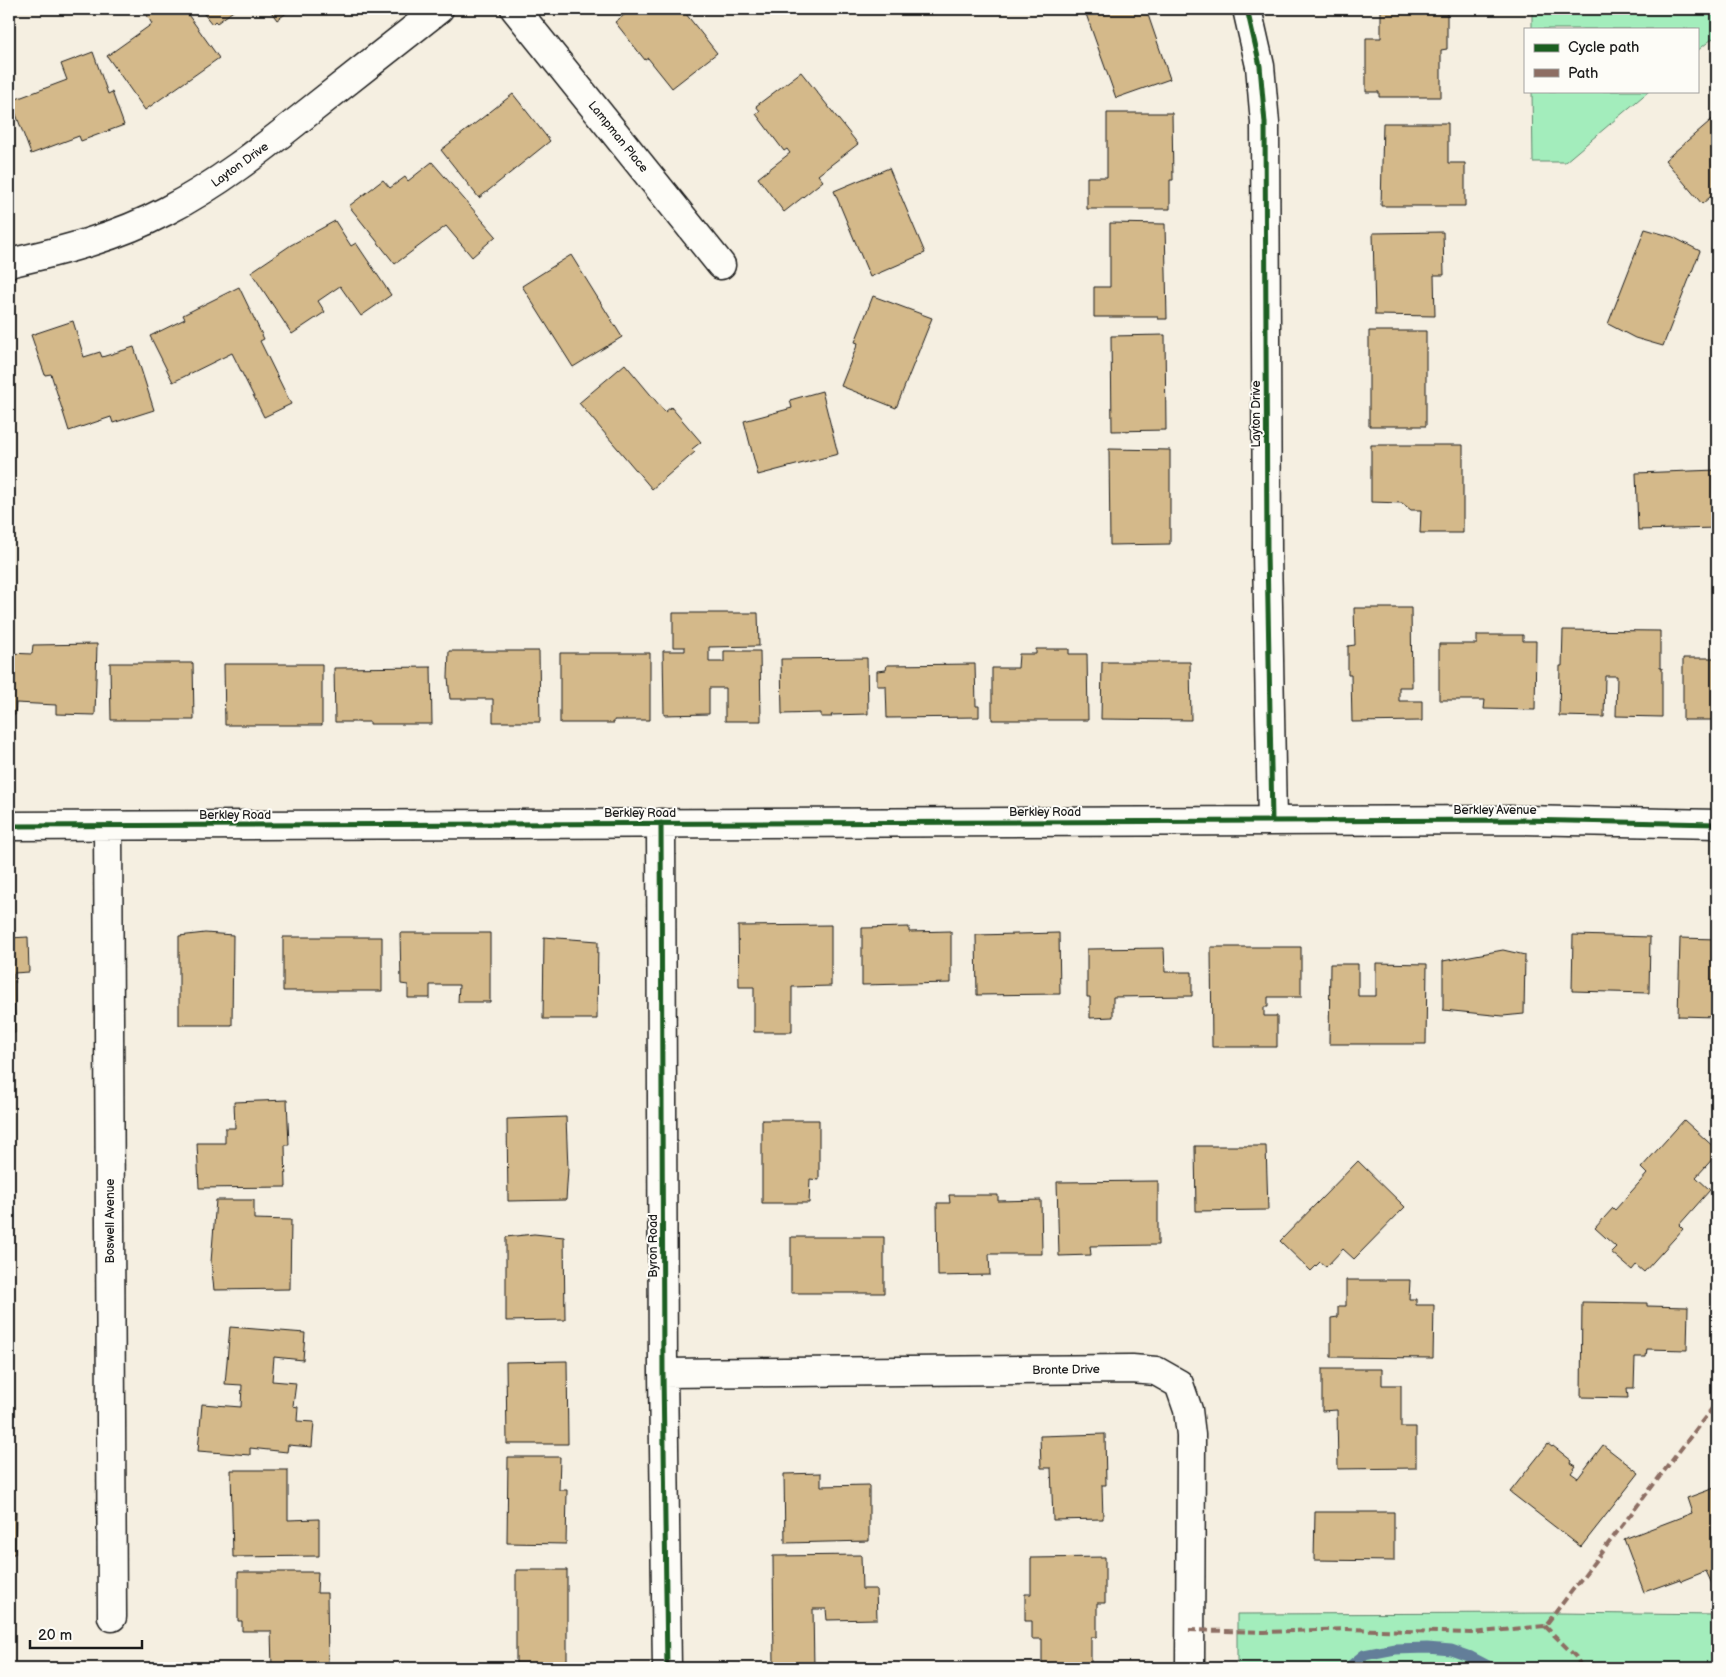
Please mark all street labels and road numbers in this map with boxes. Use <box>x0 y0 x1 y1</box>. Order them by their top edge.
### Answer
street label: Lampman Place <box>585 98 651 176</box>
street label: Layton Drive <box>208 139 272 191</box>
street label: Layton Drive <box>1249 380 1264 448</box>
street label: Berkley Avenue <box>1453 803 1537 818</box>
street label: Berkley Road <box>1009 805 1081 820</box>
street label: Berkley Road <box>604 806 676 821</box>
street label: Berkley Road <box>199 808 271 823</box>
street label: Boswell Avenue <box>103 1179 118 1263</box>
street label: Byron Road <box>646 1214 661 1278</box>
street label: Bronte Drive <box>1032 1362 1100 1378</box>

